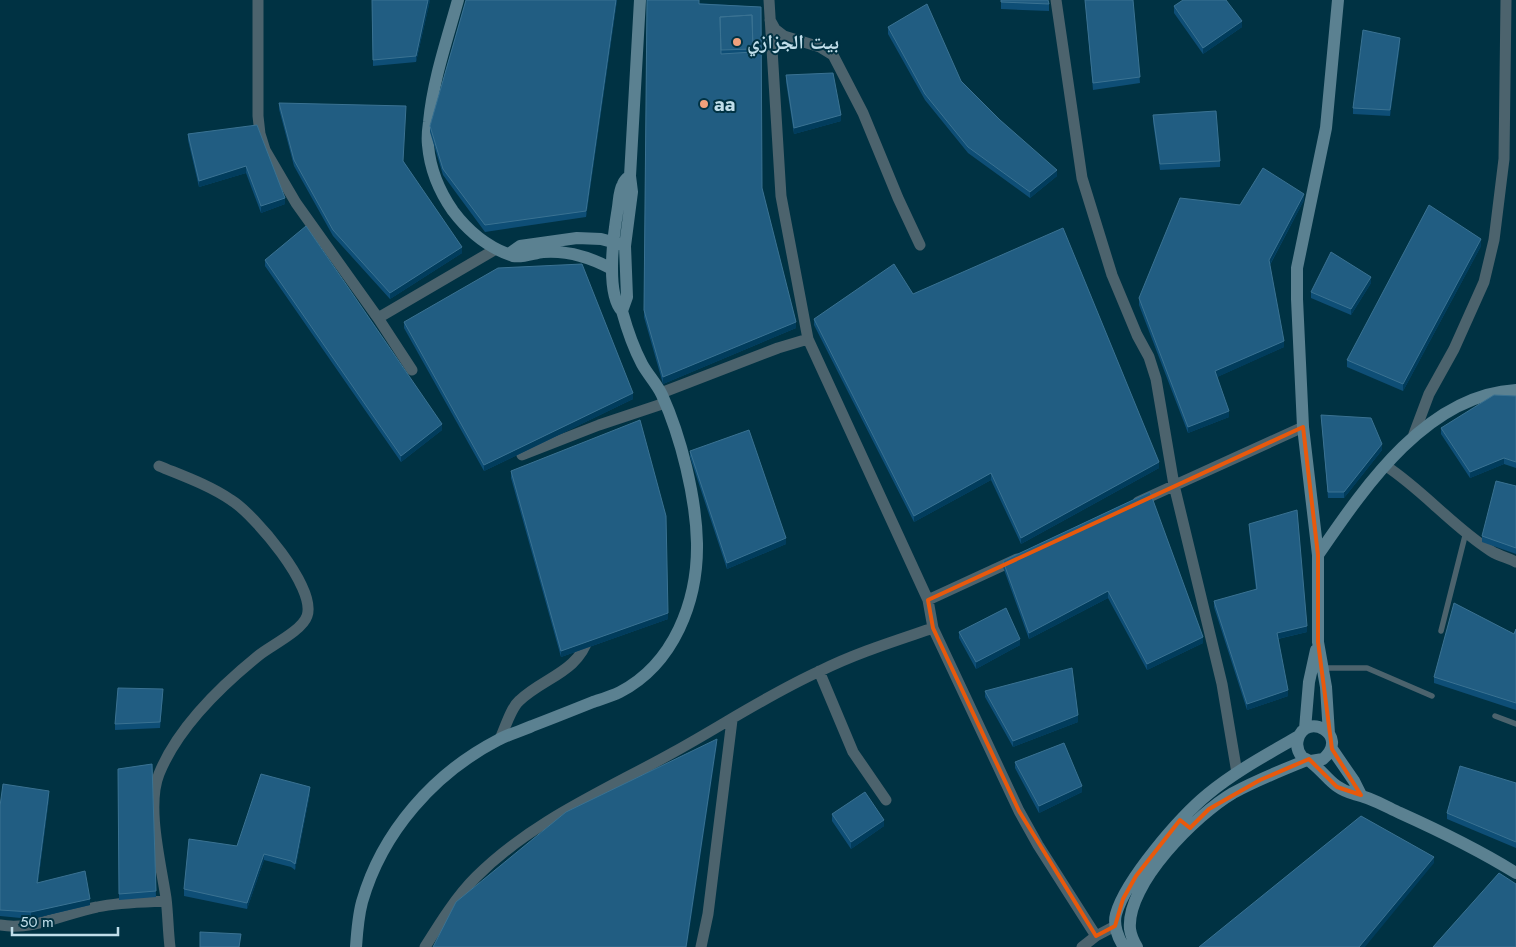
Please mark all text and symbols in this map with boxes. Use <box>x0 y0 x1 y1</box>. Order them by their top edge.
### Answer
place label: بيت الجزازي <box>747 28 839 57</box>
marker: بيت الجزازي <box>731 36 743 48</box>
place label: aa <box>714 90 736 119</box>
marker: aa <box>698 98 710 110</box>
scale bar <box>12 904 119 936</box>
text: 50 m <box>20 911 54 933</box>

